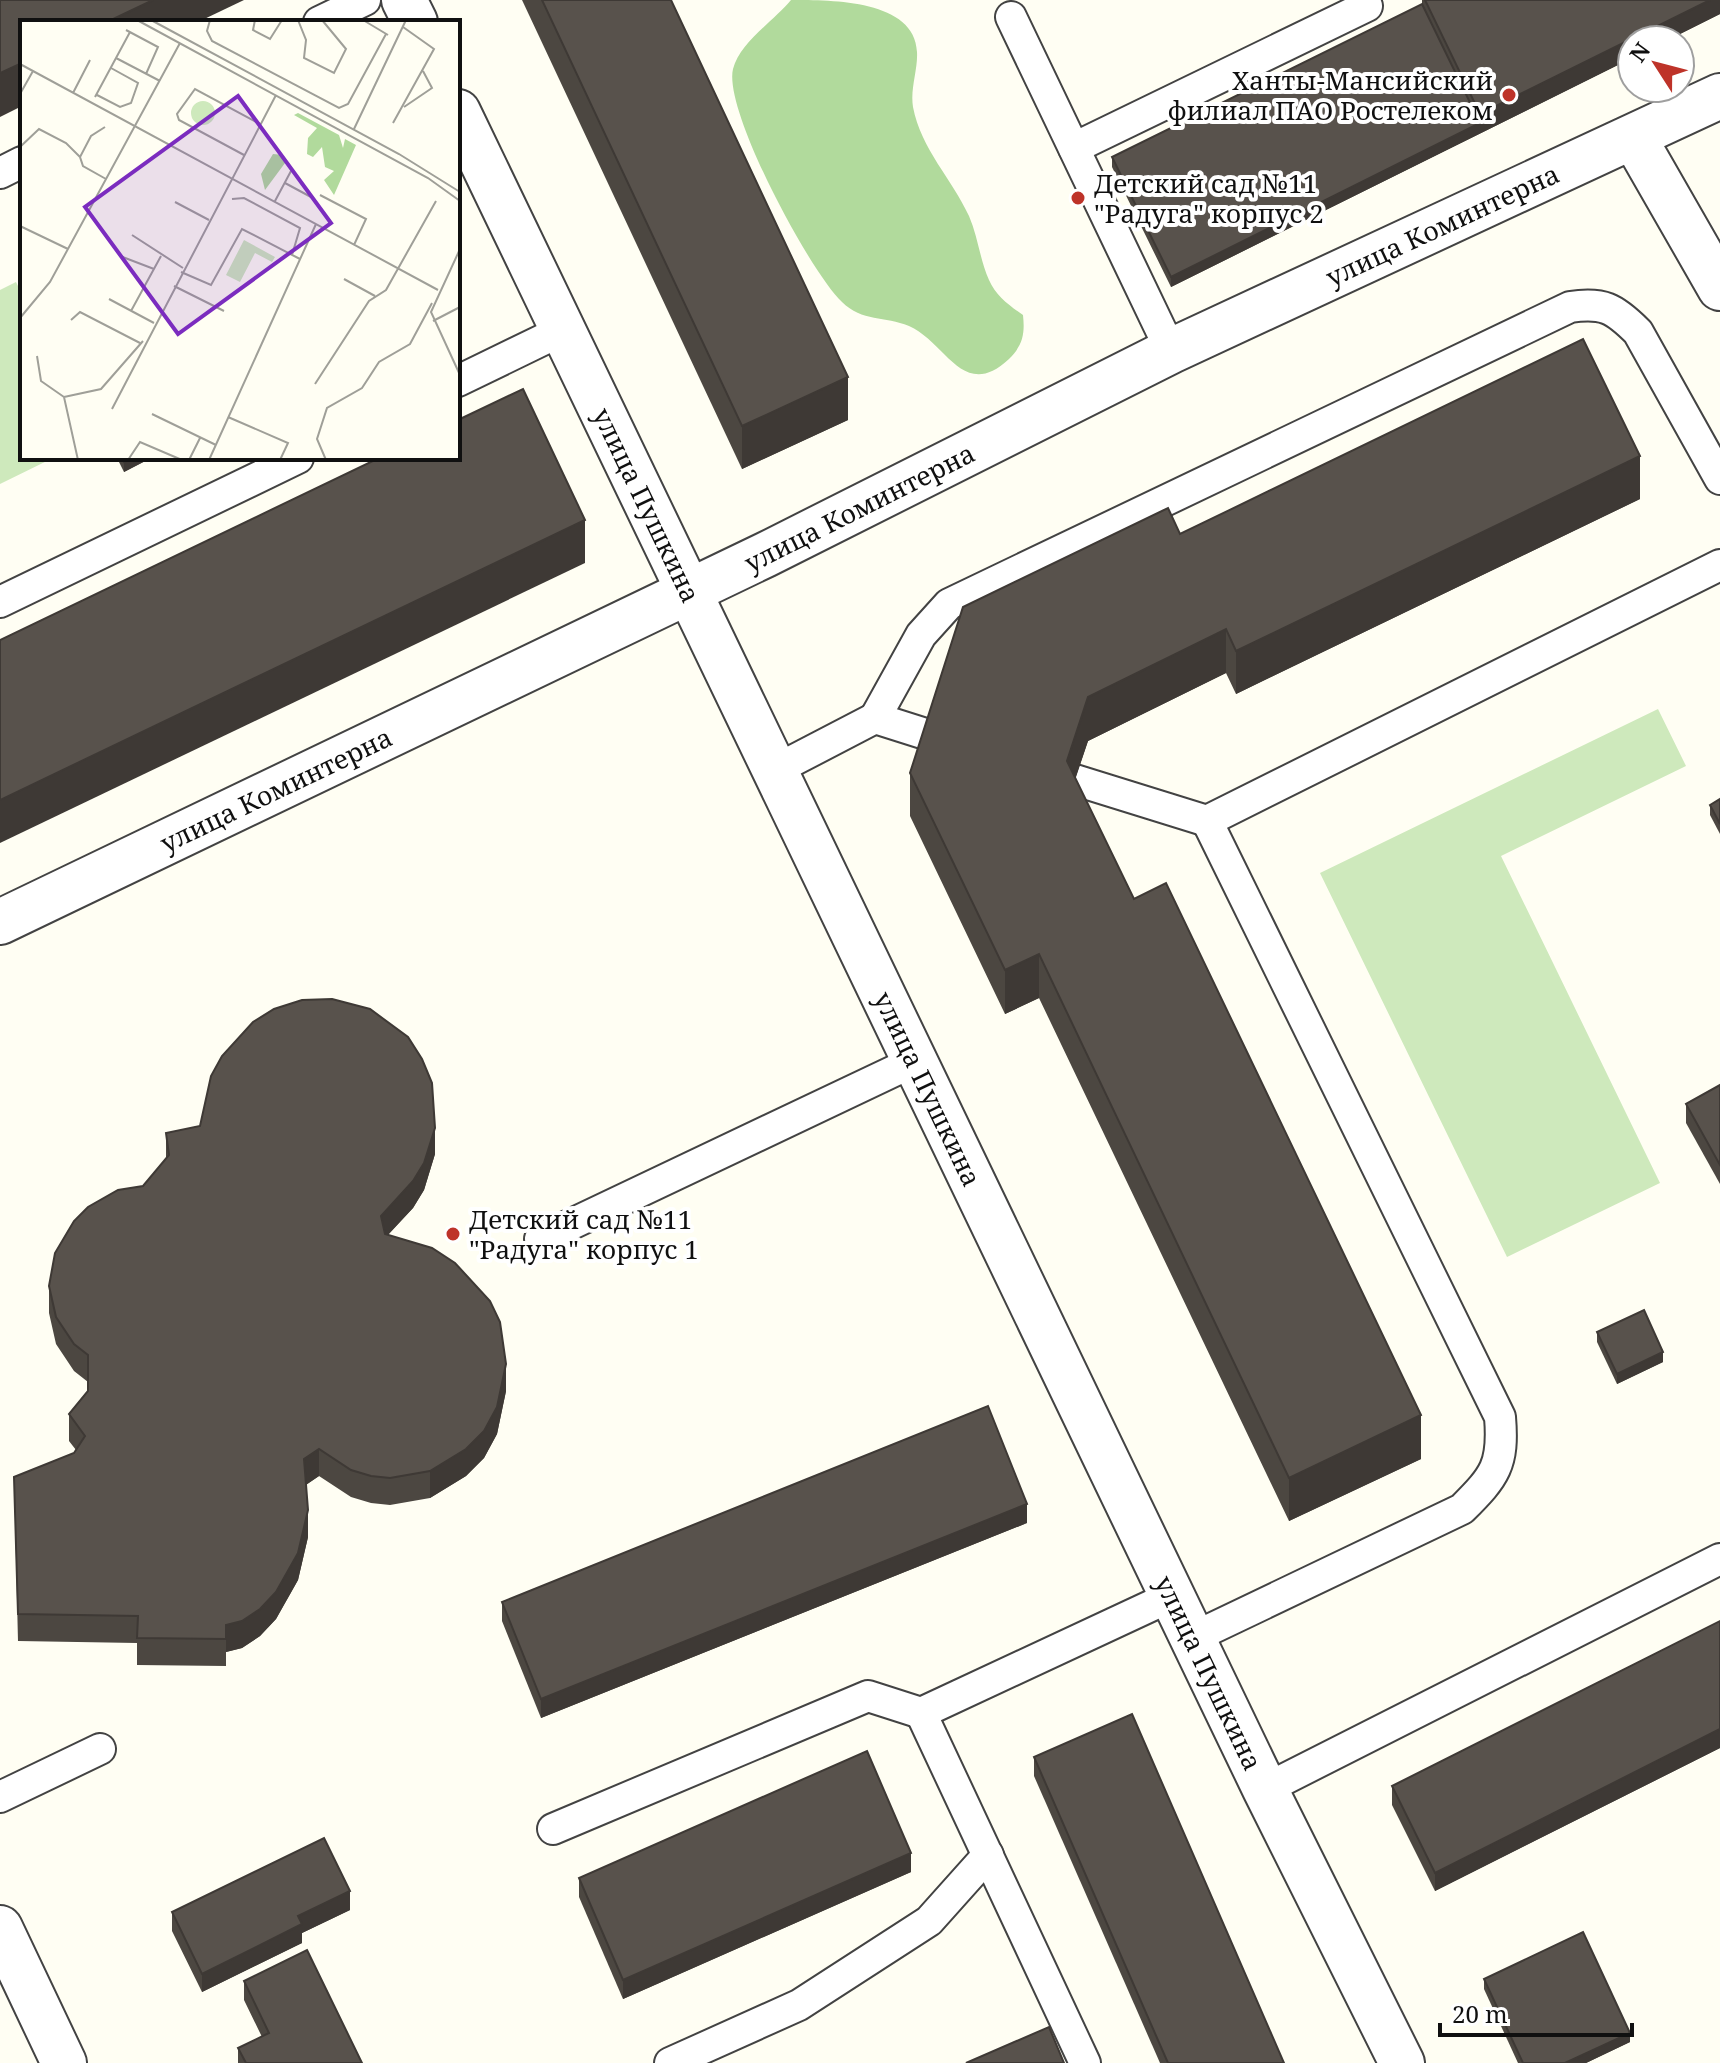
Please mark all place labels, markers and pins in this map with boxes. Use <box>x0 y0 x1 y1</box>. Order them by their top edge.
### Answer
place label: Ханты-Мансийский филиал ПАО Ростелеком <box>1168 62 1493 128</box>
marker: Ханты-Мансийский филиал ПАО Ростелеком <box>1500 86 1518 104</box>
place label: Детский сад №11 "Радуга" корпус 2 <box>1094 165 1324 231</box>
marker: Детский сад №11 "Радуга" корпус 2 <box>1069 189 1087 207</box>
place label: Детский сад №11 "Радуга" корпус 1 <box>469 1201 699 1267</box>
marker: Детский сад №11 "Радуга" корпус 1 <box>444 1225 462 1243</box>

